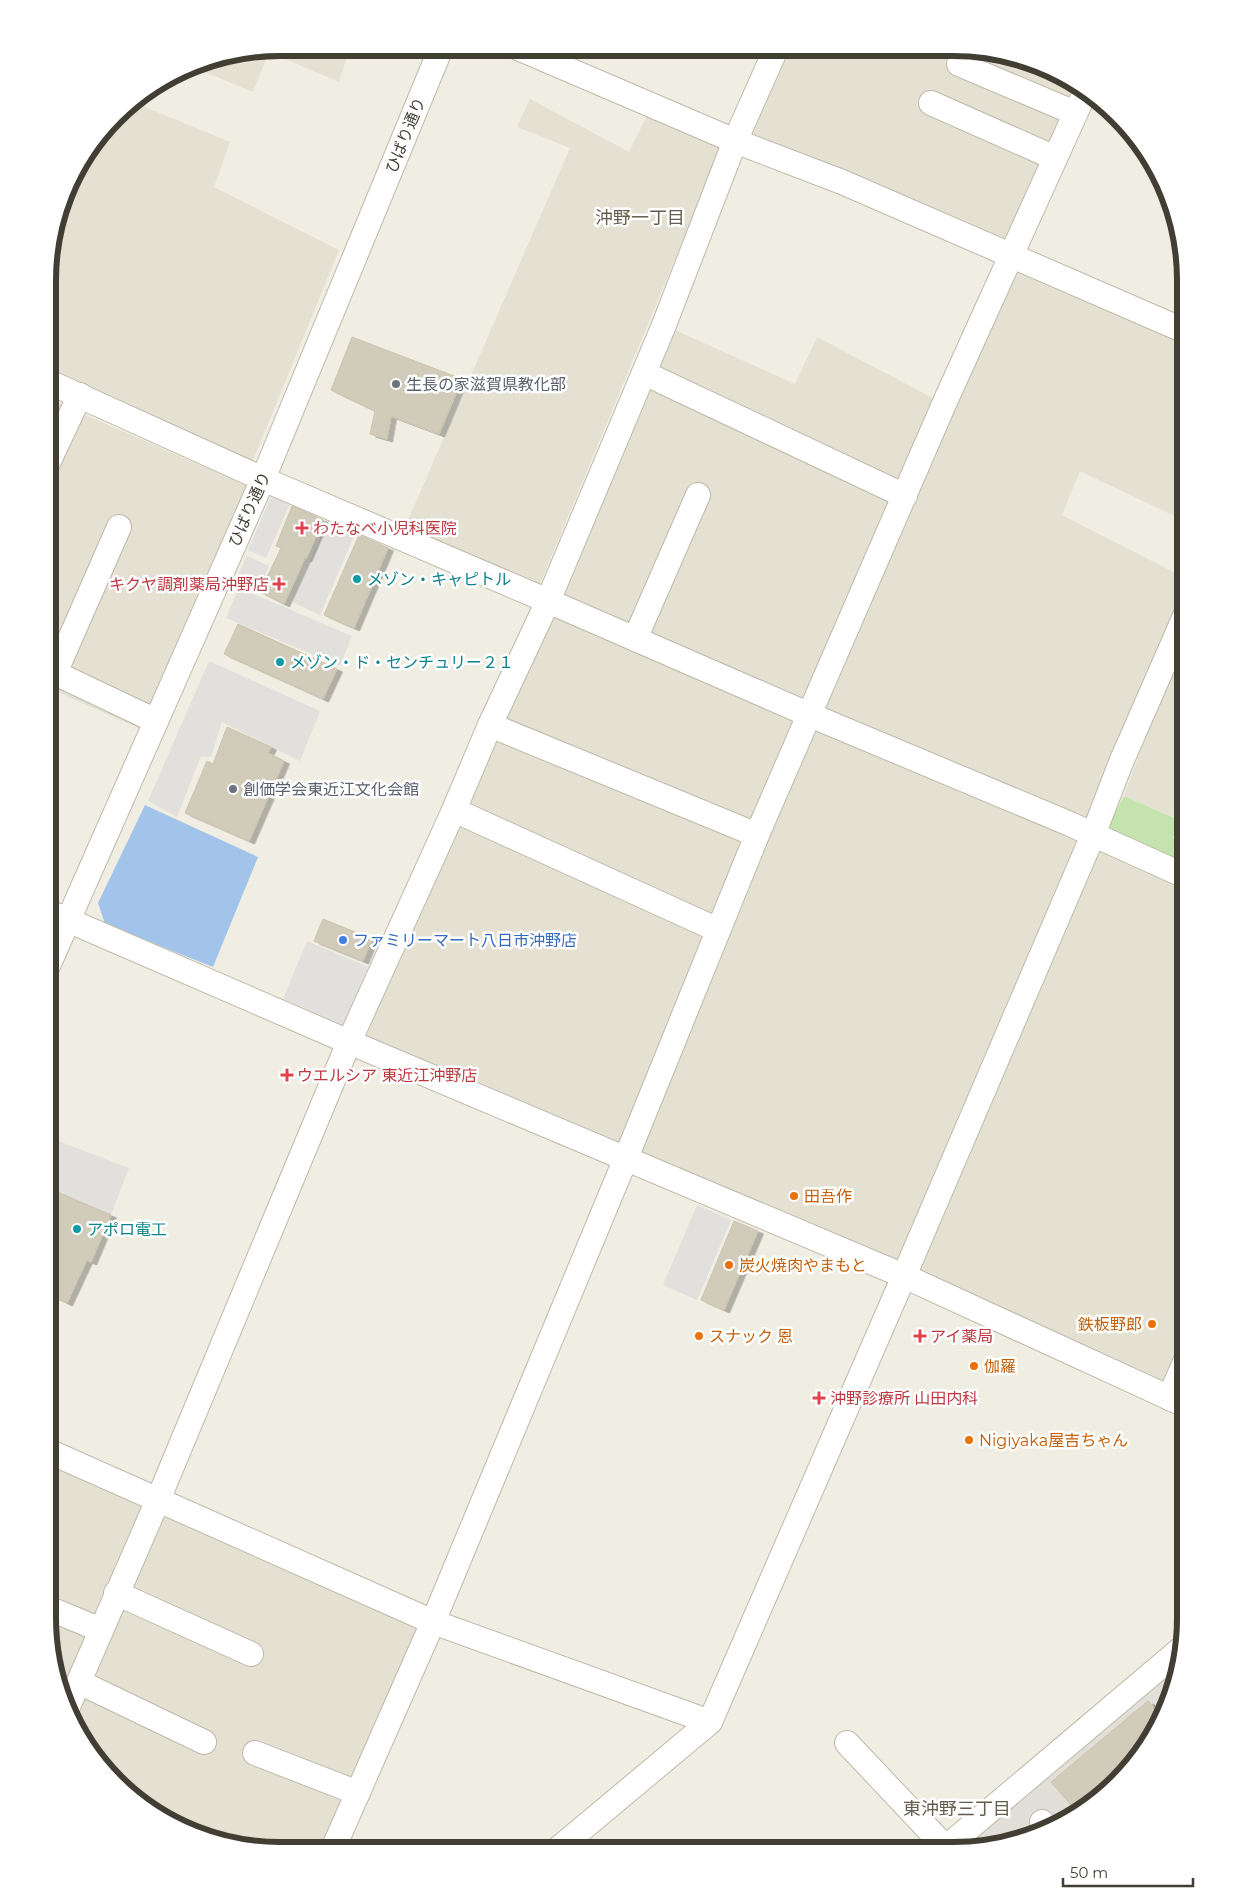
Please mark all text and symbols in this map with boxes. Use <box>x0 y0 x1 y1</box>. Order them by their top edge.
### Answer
street label: ひばり通り <box>382 95 429 176</box>
district label: 沖野一丁目 <box>595 207 685 229</box>
place label: 生長の家滋賀県教化部 <box>406 375 566 394</box>
marker: 生長の家滋賀県教化部 <box>390 378 402 390</box>
street label: ひばり通り <box>225 469 274 550</box>
place label: わたなべ小児科医院 <box>313 519 457 538</box>
marker: わたなべ小児科医院 <box>295 521 309 535</box>
place label: メゾン・キャピトル <box>367 570 511 589</box>
marker: メゾン・キャピトル <box>351 573 363 585</box>
place label: キクヤ調剤薬局沖野店 <box>109 575 269 594</box>
marker: キクヤ調剤薬局沖野店 <box>273 578 285 590</box>
place label: メゾン・ド・センチュリー２１ <box>290 653 514 672</box>
marker: メゾン・ド・センチュリー２１ <box>274 656 286 668</box>
place label: 創価学会東近江文化会館 <box>243 780 419 799</box>
marker: 創価学会東近江文化会館 <box>227 783 239 795</box>
place label: ファミリーマート八日市沖野店 <box>353 931 577 950</box>
marker: ファミリーマート八日市沖野店 <box>337 934 349 946</box>
place label: ウエルシア 東近江沖野店 <box>297 1066 477 1085</box>
marker: ウエルシア 東近江沖野店 <box>281 1069 293 1081</box>
place label: 田吾作 <box>804 1187 852 1206</box>
marker: 田吾作 <box>788 1190 800 1202</box>
place label: アポロ電工 <box>87 1220 167 1239</box>
marker: アポロ電工 <box>71 1223 83 1235</box>
place label: 炭火焼肉やまもと <box>739 1256 867 1275</box>
marker: 炭火焼肉やまもと <box>723 1259 735 1271</box>
place label: 鉄板野郎 <box>1078 1315 1142 1334</box>
marker: 鉄板野郎 <box>1146 1318 1158 1330</box>
place label: スナック 恩 <box>709 1327 793 1346</box>
place label: アイ薬局 <box>930 1327 993 1346</box>
marker: スナック 恩 <box>693 1330 705 1342</box>
marker: アイ薬局 <box>914 1330 926 1342</box>
place label: 伽羅 <box>984 1357 1016 1376</box>
marker: 伽羅 <box>968 1360 980 1372</box>
place label: 沖野診療所 山田内科 <box>830 1389 978 1408</box>
marker: 沖野診療所 山田内科 <box>812 1391 826 1405</box>
place label: Nigiyaka屋吉ちゃん <box>979 1431 1128 1450</box>
marker: Nigiyaka屋吉ちゃん <box>963 1434 975 1446</box>
district label: 東沖野三丁目 <box>903 1798 1011 1820</box>
scale bar <box>1063 1856 1193 1888</box>
text: 50 m <box>1070 1863 1108 1882</box>

